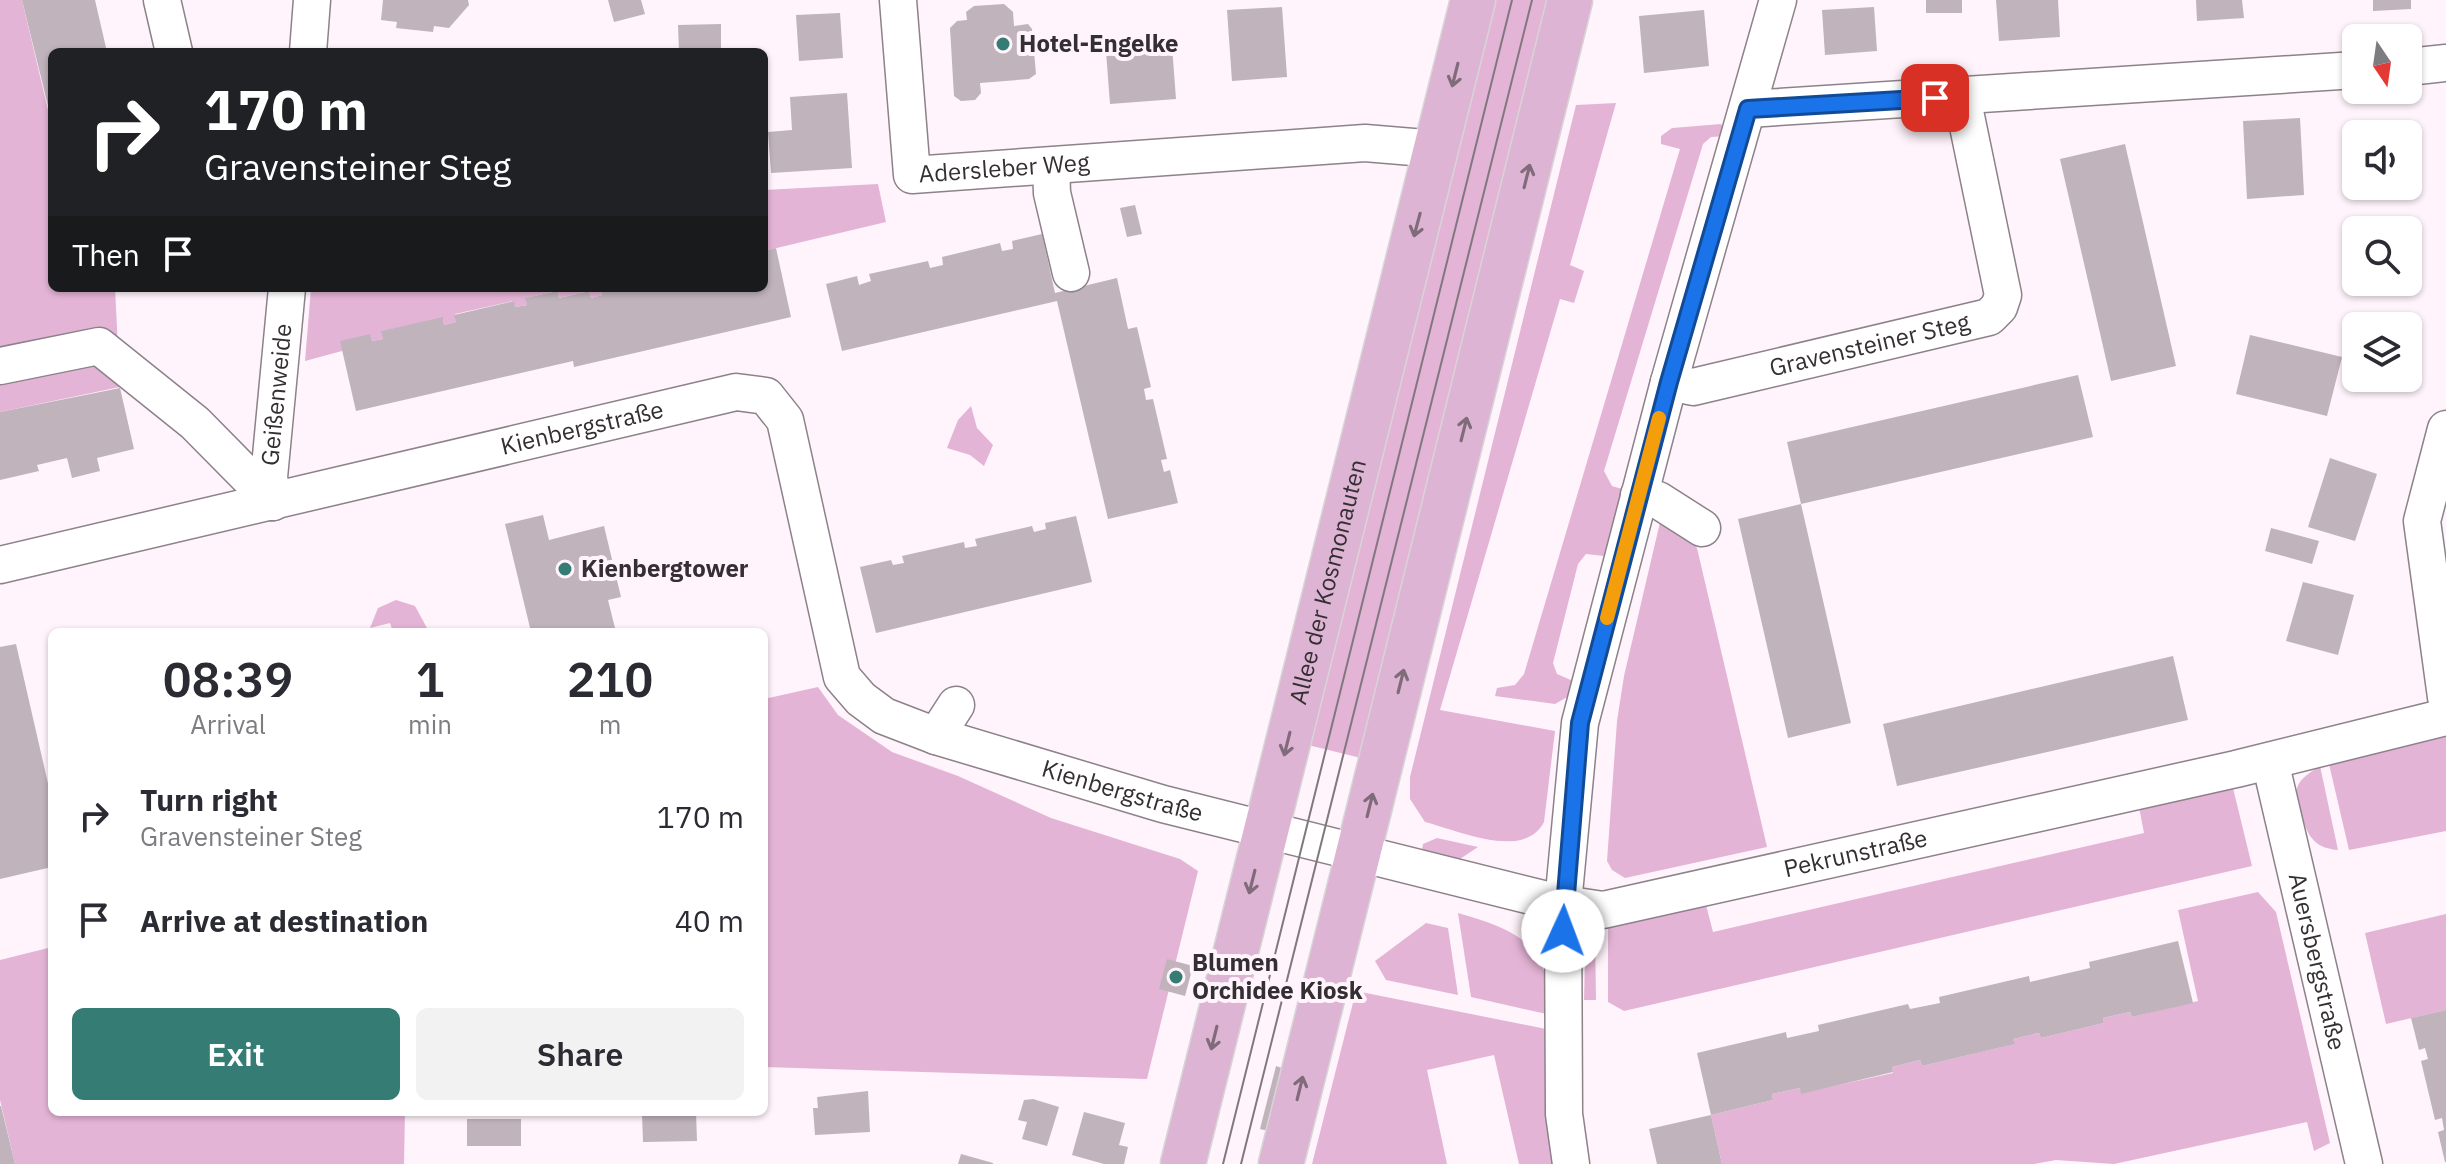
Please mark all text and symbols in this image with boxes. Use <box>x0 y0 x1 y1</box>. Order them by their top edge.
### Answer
north arrow <box>2342 24 2422 104</box>
map controls <box>2342 24 2422 392</box>
place label: Hotel-Engelke <box>1019 27 1178 59</box>
marker: Hotel-Engelke <box>994 35 1012 53</box>
one-way arrow <box>1447 61 1462 87</box>
pin <box>1901 64 1969 132</box>
text: 170 m <box>204 73 368 145</box>
icon: arrive <box>1913 76 1957 120</box>
icon: right <box>72 80 176 184</box>
button: sound <box>2342 120 2422 200</box>
text: Gravensteiner Steg <box>204 143 511 190</box>
street label: Adersleber Weg <box>918 145 1091 189</box>
one-way arrow <box>1520 164 1535 190</box>
one-way arrow <box>1409 211 1424 237</box>
button: search <box>2342 216 2422 296</box>
icon: arrive <box>156 232 200 276</box>
text: Then <box>72 235 140 274</box>
street label: Gravensteiner Steg <box>1766 305 1973 383</box>
button: layers <box>2342 312 2422 392</box>
street label: Geißenweide <box>253 322 299 467</box>
street label: Kienbergstraße <box>497 393 666 462</box>
one-way arrow <box>1457 416 1472 442</box>
street label: Allee der Kosmonauten <box>1281 456 1373 707</box>
place label: Kienbergtower <box>581 552 749 584</box>
marker: Kienbergtower <box>556 560 574 578</box>
text: 08:39 <box>163 648 293 710</box>
text: 1 <box>416 648 444 710</box>
text: 210 <box>567 648 653 710</box>
one-way arrow <box>1394 669 1409 694</box>
text: Arrival <box>190 707 266 741</box>
text: min <box>408 707 452 741</box>
text: m <box>599 707 621 741</box>
one-way arrow <box>1279 731 1294 757</box>
street label: Kienbergstraße <box>1038 752 1206 828</box>
text: Turn right <box>140 780 278 819</box>
one-way arrow <box>1364 792 1379 818</box>
icon: right <box>72 794 116 838</box>
text: 170 m <box>657 797 744 836</box>
text: Gravensteiner Steg <box>140 819 362 853</box>
street label: Pekrunstraße <box>1781 821 1930 884</box>
one-way arrow <box>1244 868 1259 894</box>
street label: Auersbergstraße <box>2282 870 2354 1053</box>
position arrow <box>1521 889 1605 973</box>
icon: arrive <box>72 898 116 942</box>
text: Arrive at destination <box>140 901 428 940</box>
text: 40 m <box>675 901 744 940</box>
place label: Blumen Orchidee Kiosk <box>1192 946 1363 1006</box>
marker: Blumen Orchidee Kiosk <box>1167 968 1185 986</box>
button: Exit <box>72 1008 400 1100</box>
button: Share <box>416 1008 744 1100</box>
one-way arrow <box>1206 1024 1221 1050</box>
one-way arrow <box>1294 1076 1309 1102</box>

